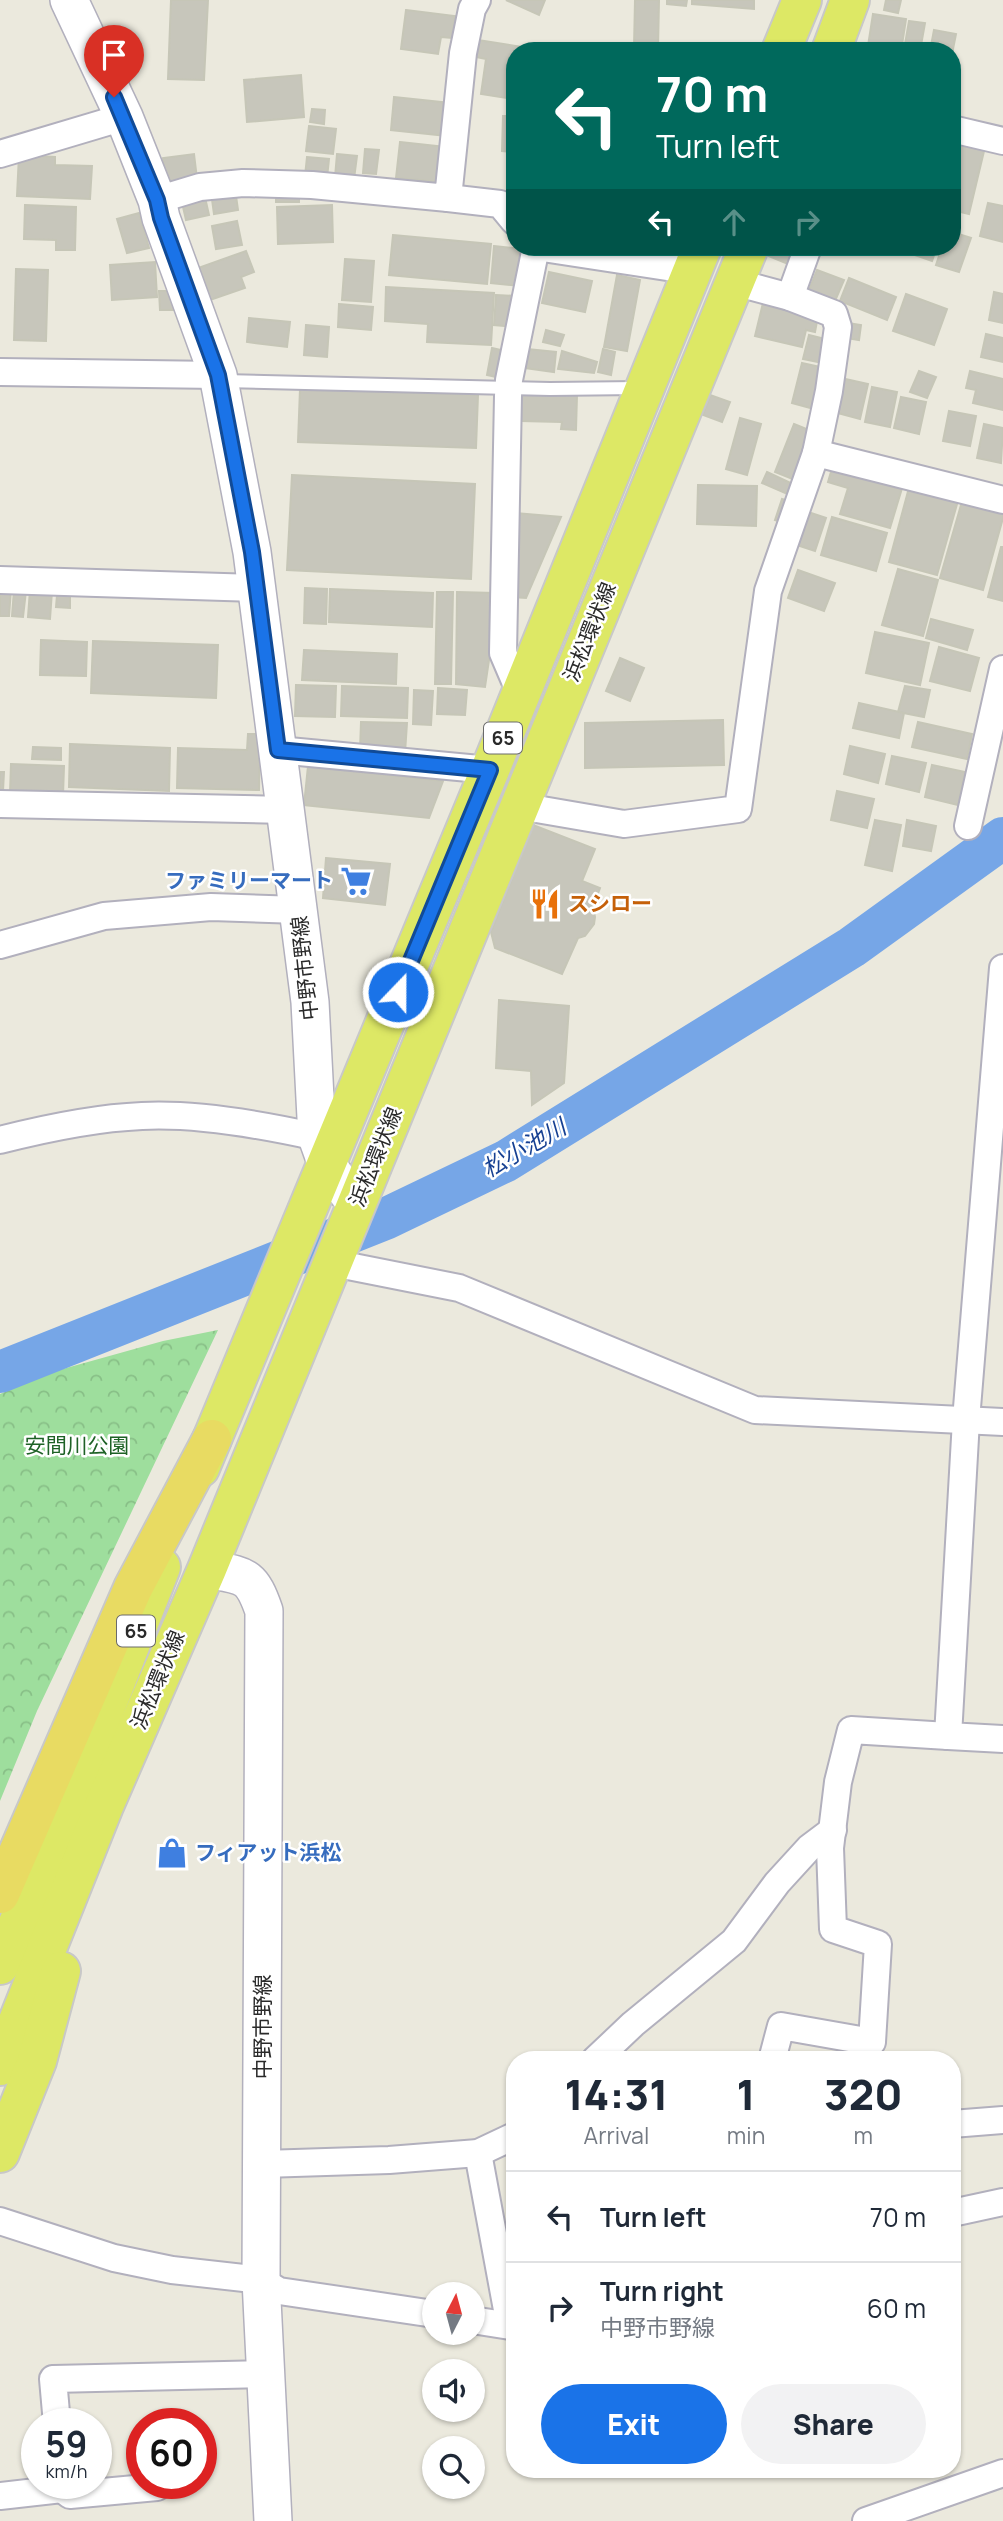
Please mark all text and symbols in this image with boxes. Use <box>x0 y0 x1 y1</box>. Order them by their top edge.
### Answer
pin <box>84 25 144 97</box>
icon: arrive <box>95 36 133 74</box>
text: 70 m <box>656 60 768 127</box>
icon: left <box>541 70 632 161</box>
text: Turn left <box>656 124 780 168</box>
icon: left <box>642 203 680 241</box>
icon: ahead <box>715 203 753 241</box>
icon: right <box>788 203 826 241</box>
street label: 浜松環状線 <box>556 578 622 686</box>
road number: 65 <box>484 722 522 754</box>
supermarket icon: ファミリーマート <box>339 864 373 898</box>
place label: ファミリーマート <box>165 866 333 894</box>
restaurant icon: スシロー <box>528 887 562 921</box>
place label: スシロー <box>568 889 652 917</box>
street label: 中野市野線 <box>285 914 323 1022</box>
position arrow <box>361 955 435 1029</box>
street label: 浜松環状線 <box>342 1103 408 1211</box>
water label: 松小池川 <box>476 1109 574 1184</box>
park label: 安間川公園 <box>25 1431 130 1459</box>
road number: 65 <box>117 1616 155 1646</box>
street label: 浜松環状線 <box>124 1626 190 1733</box>
shop icon: フィアット浜松 <box>155 1836 189 1870</box>
place label: フィアット浜松 <box>195 1838 342 1866</box>
street label: 中野市野線 <box>248 1975 276 2080</box>
text: 14:31 <box>565 2065 668 2123</box>
text: 1 <box>737 2065 756 2123</box>
text: 320 <box>824 2065 902 2123</box>
text: Arrival <box>584 2119 649 2151</box>
text: min <box>727 2119 765 2151</box>
text: m <box>853 2119 873 2151</box>
icon: left <box>541 2198 579 2236</box>
text: Turn left <box>600 2199 707 2235</box>
text: 70 m <box>870 2199 926 2235</box>
text: Turn right <box>600 2273 724 2309</box>
north arrow <box>422 2282 485 2345</box>
map controls <box>422 2282 485 2499</box>
icon: right <box>541 2289 579 2327</box>
text: 60 m <box>867 2290 926 2326</box>
text: 中野市野線 <box>600 2311 715 2343</box>
button: sound <box>422 2359 485 2422</box>
button: Exit <box>541 2384 727 2464</box>
button: Share <box>741 2384 926 2464</box>
speed limit sign: 60 <box>126 2408 217 2499</box>
text: 59 <box>45 2420 88 2468</box>
button: search <box>422 2436 485 2499</box>
text: km/h <box>46 2459 87 2483</box>

